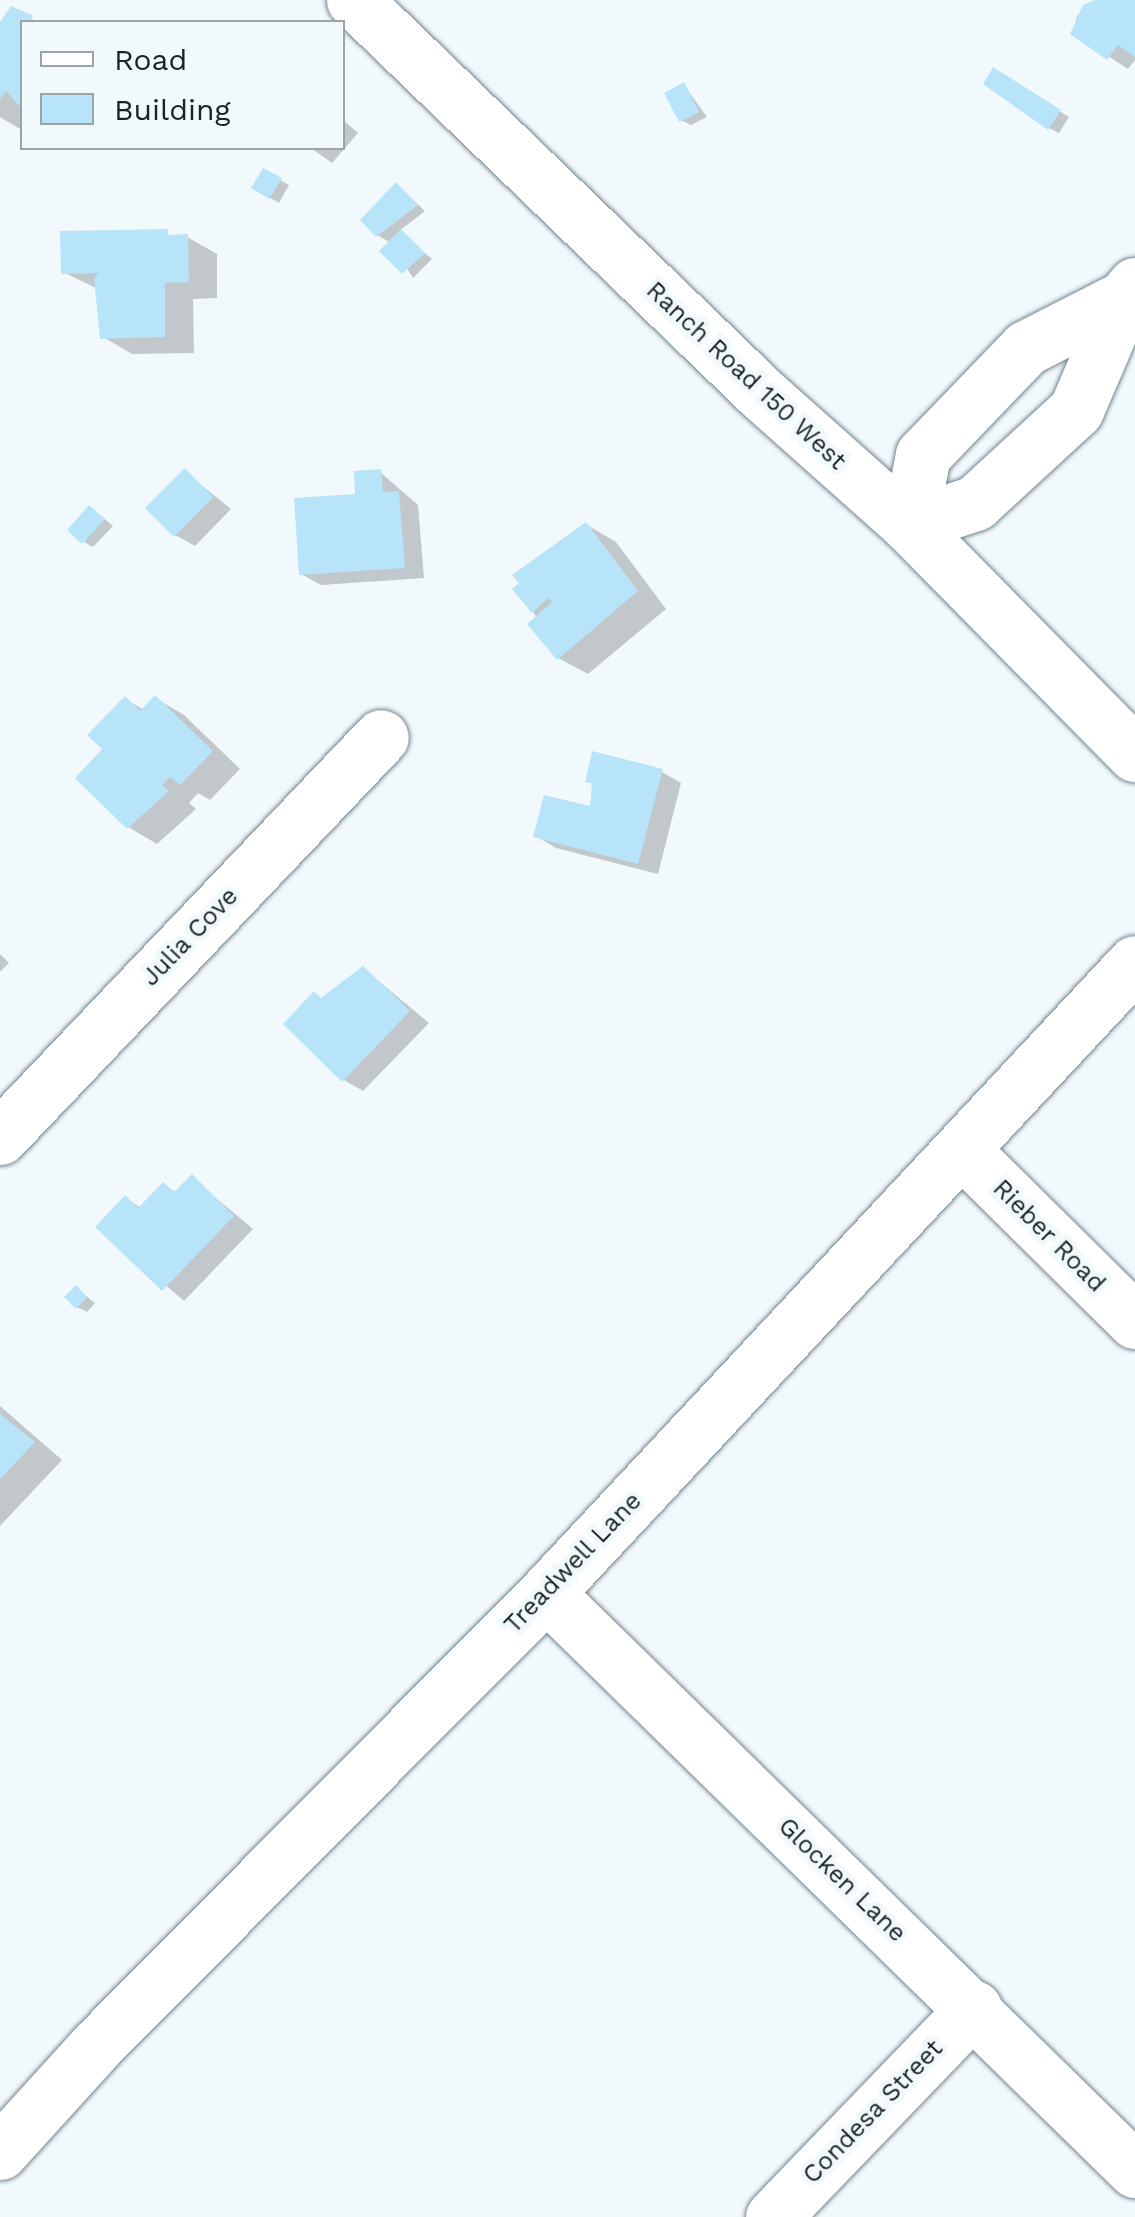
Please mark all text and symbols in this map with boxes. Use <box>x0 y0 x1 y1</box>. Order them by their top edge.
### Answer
legend <box>20 20 345 150</box>
text: Road <box>114 42 187 77</box>
text: Building <box>114 92 231 127</box>
street label: Ranch Road 150 West <box>639 275 853 477</box>
street label: Julia Cove <box>135 881 245 993</box>
street label: Rieber Road <box>986 1173 1112 1299</box>
street label: Treadwell Lane <box>498 1486 648 1640</box>
street label: Glocken Lane <box>772 1812 912 1948</box>
street label: Condesa Street <box>797 2034 949 2190</box>

